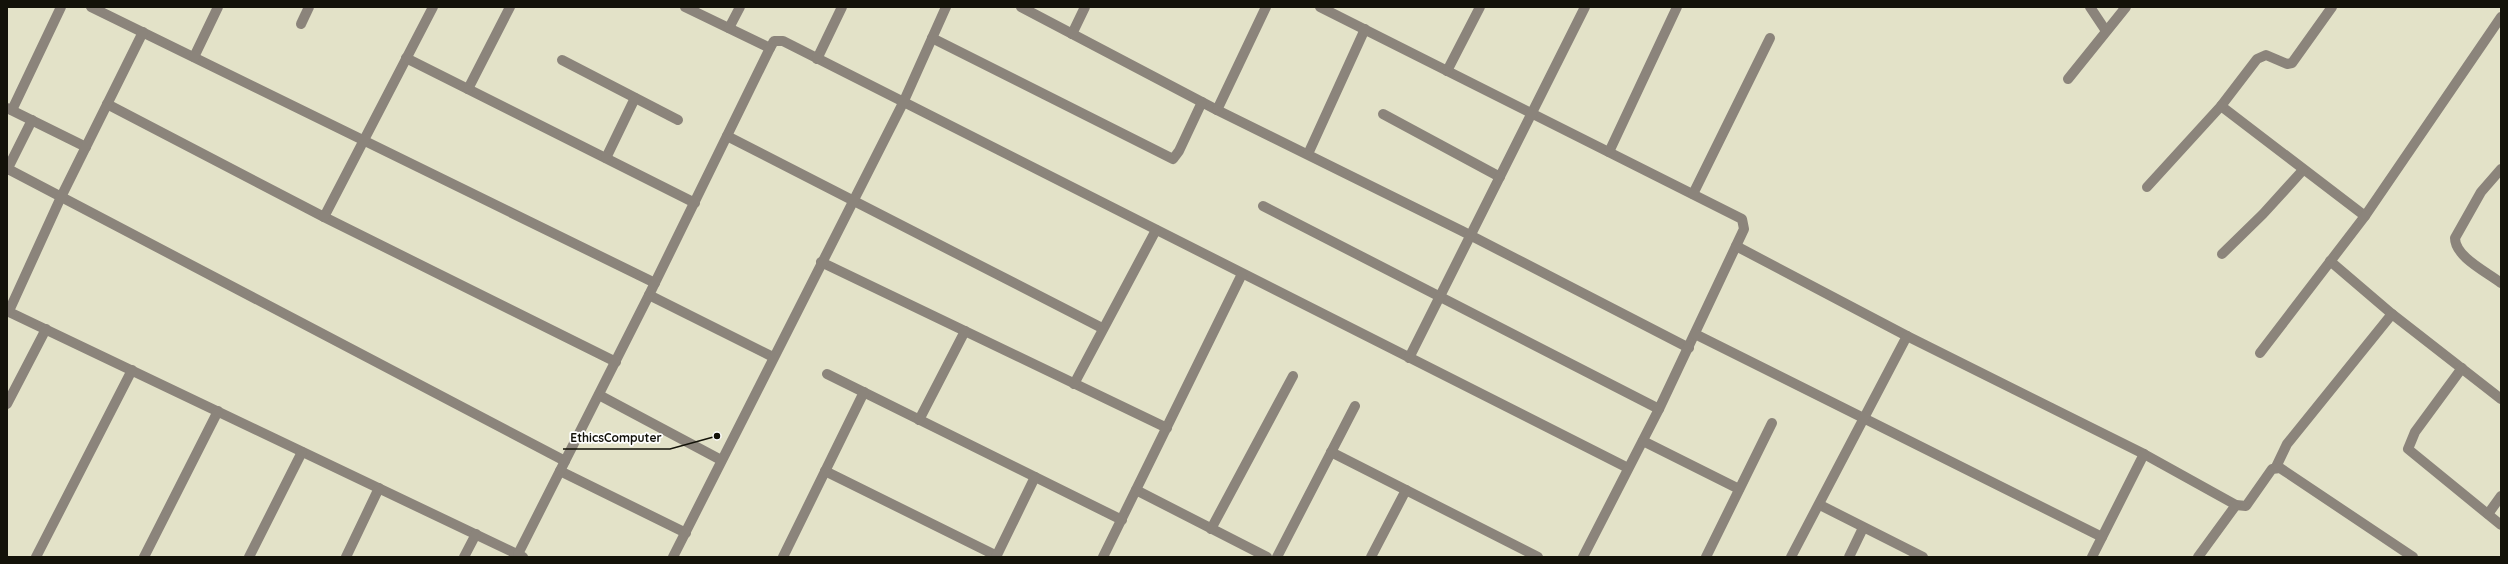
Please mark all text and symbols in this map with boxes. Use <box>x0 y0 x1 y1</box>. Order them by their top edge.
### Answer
callout: EthicsComputer <box>563 425 670 449</box>
text: EthicsComputer <box>570 430 662 445</box>

